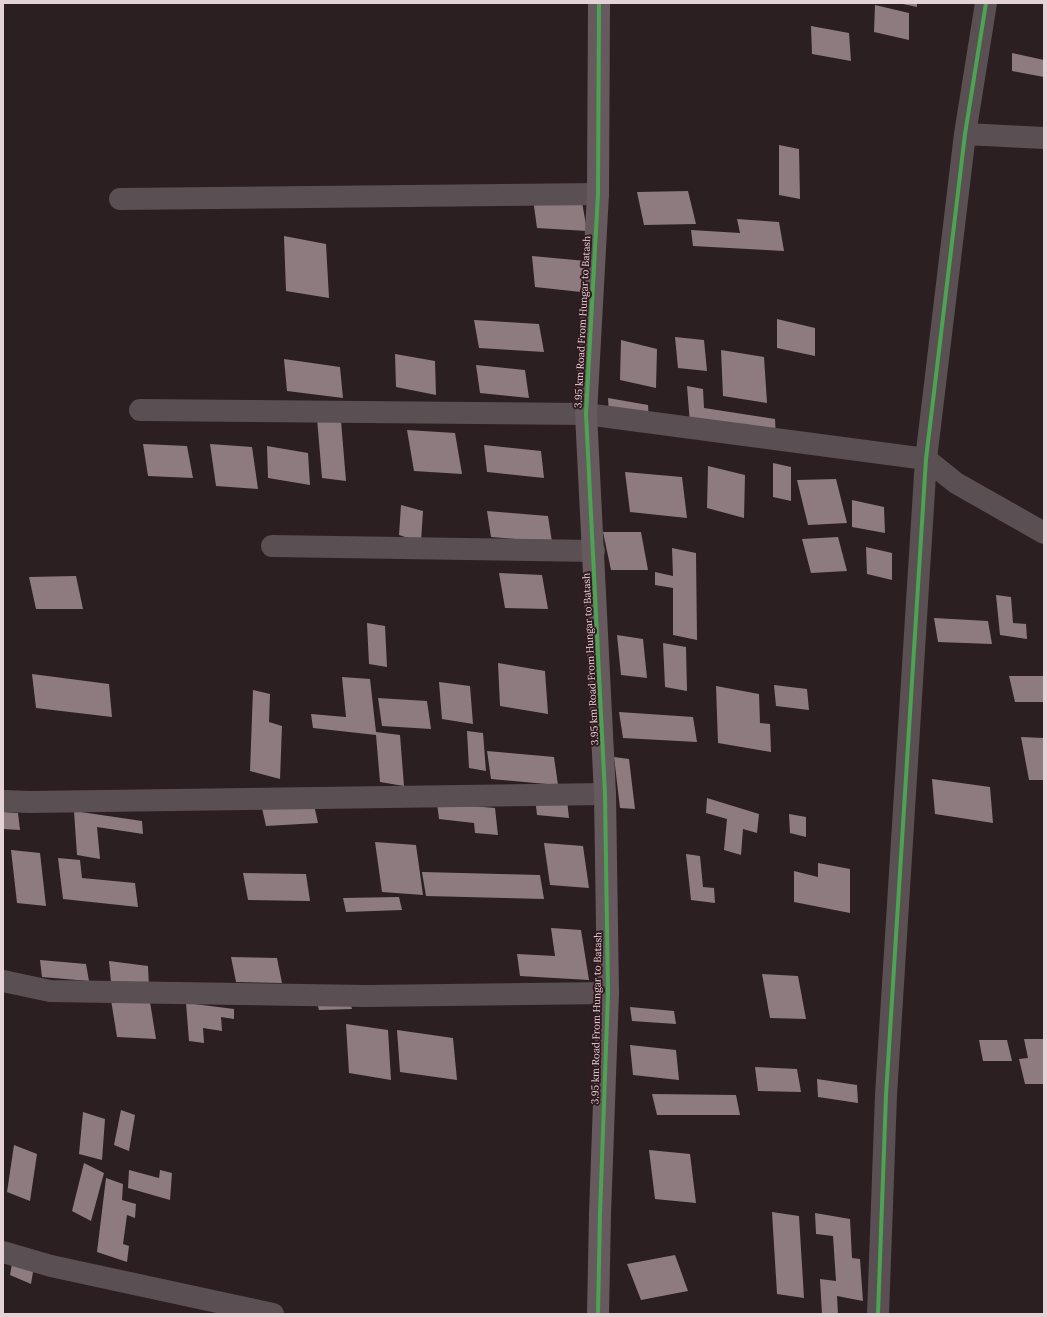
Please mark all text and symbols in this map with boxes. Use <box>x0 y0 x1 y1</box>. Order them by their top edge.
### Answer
street label: 3.95 km Road From Hungar to Batash <box>572 236 594 408</box>
street label: 3.95 km Road From Hungar to Batash <box>580 573 602 745</box>
street label: 3.95 km Road From Hungar to Batash <box>589 932 605 1104</box>

